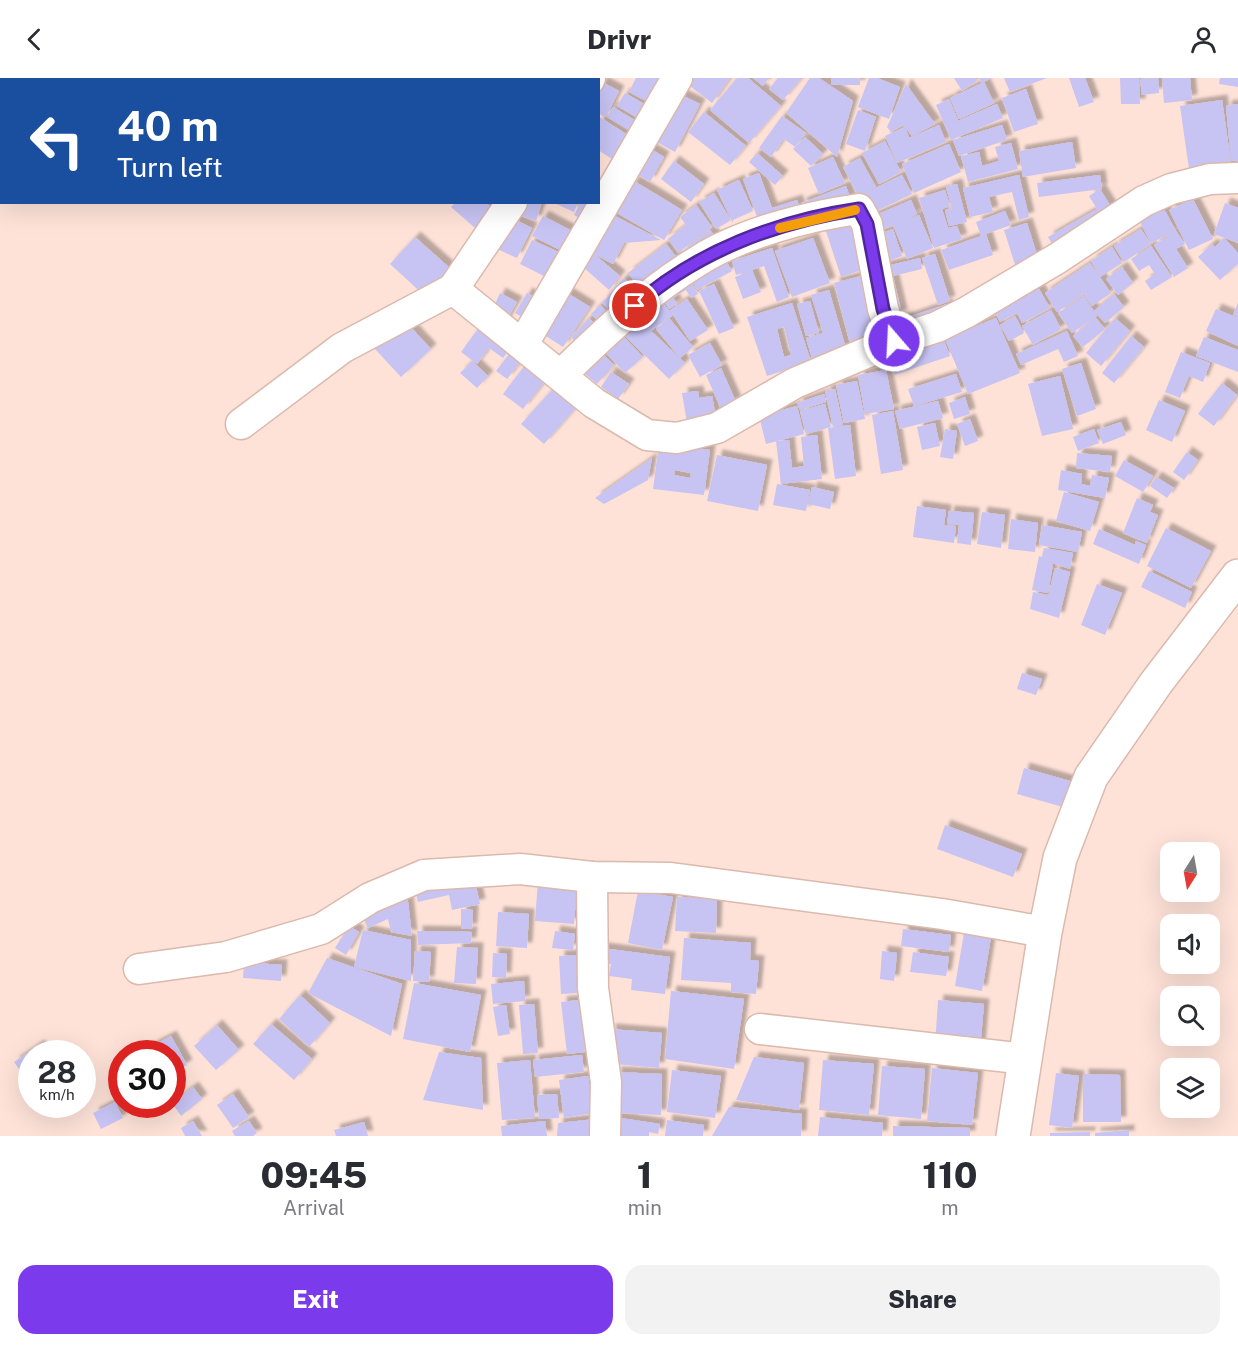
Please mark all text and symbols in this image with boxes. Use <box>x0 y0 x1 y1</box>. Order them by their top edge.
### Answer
icon: back <box>18 23 51 56</box>
text: Drivr <box>587 23 651 55</box>
icon: person <box>1187 23 1220 56</box>
text: 40 m <box>117 101 219 150</box>
icon: left <box>18 102 96 180</box>
text: Turn left <box>117 151 223 183</box>
pin <box>609 280 660 331</box>
icon: arrive <box>618 289 651 322</box>
position arrow <box>862 309 926 373</box>
north arrow <box>1160 842 1220 902</box>
map controls <box>1160 842 1220 1118</box>
button: sound <box>1160 914 1220 974</box>
button: search <box>1160 986 1220 1046</box>
speed limit sign: 30 <box>108 1040 186 1118</box>
text: 28 <box>37 1054 77 1090</box>
button: layers <box>1160 1058 1220 1118</box>
text: km/h <box>39 1086 75 1103</box>
text: 09:45 <box>260 1154 367 1196</box>
text: 1 <box>637 1154 653 1196</box>
text: 110 <box>922 1154 977 1196</box>
text: Arrival <box>283 1196 345 1220</box>
text: min <box>628 1196 662 1220</box>
text: m <box>941 1196 958 1220</box>
button: Exit <box>18 1265 613 1334</box>
button: Share <box>625 1265 1220 1334</box>

